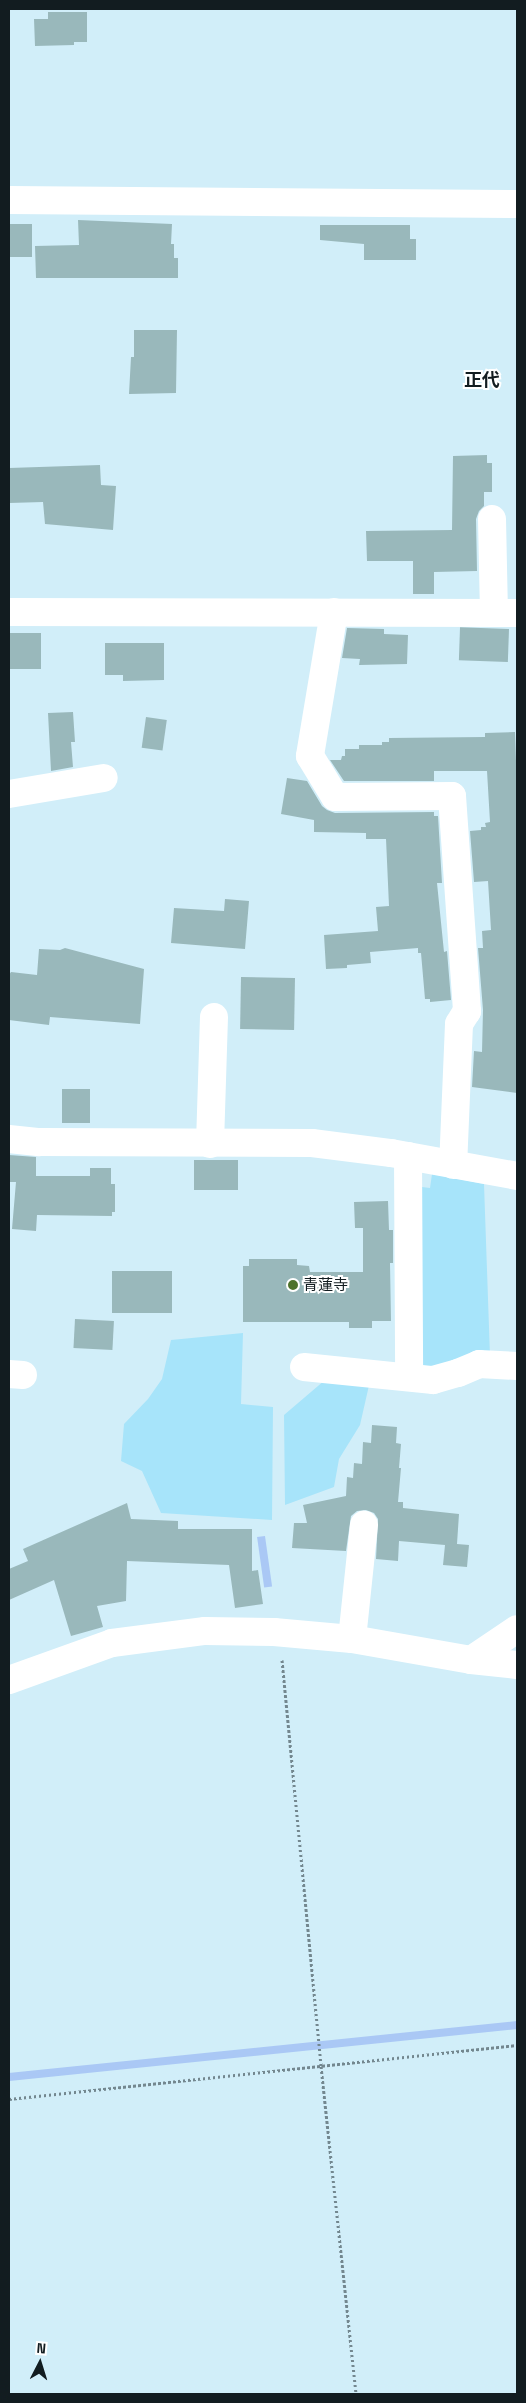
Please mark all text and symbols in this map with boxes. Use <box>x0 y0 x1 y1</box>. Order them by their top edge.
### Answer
district label: 正代 <box>464 369 500 391</box>
place label: 青蓮寺 <box>303 1276 348 1294</box>
marker: 青蓮寺 <box>287 1279 299 1291</box>
north arrow <box>15 2338 65 2388</box>
text: N <box>36 2339 47 2357</box>

